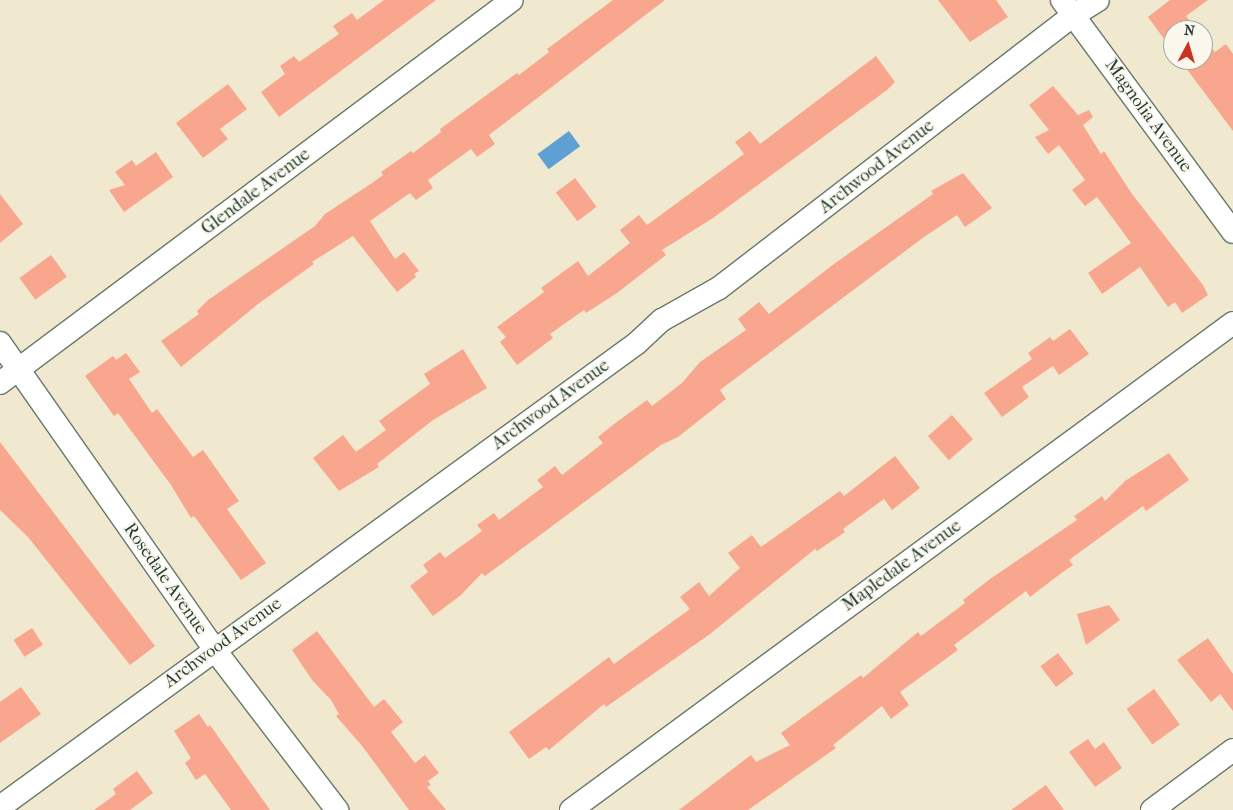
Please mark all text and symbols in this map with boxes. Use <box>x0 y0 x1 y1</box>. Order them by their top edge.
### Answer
north arrow <box>1163 20 1213 70</box>
text: N <box>1183 22 1196 40</box>
street label: Magnolia Avenue <box>1100 55 1196 177</box>
street label: Archwood Avenue <box>815 115 939 219</box>
street label: Glendale Avenue <box>197 144 315 240</box>
street label: Archwood Avenue <box>488 355 614 455</box>
street label: Mapledale Avenue <box>838 516 966 616</box>
street label: Rosedale Avenue <box>118 519 212 639</box>
street label: Archwood Avenue <box>160 593 286 693</box>

